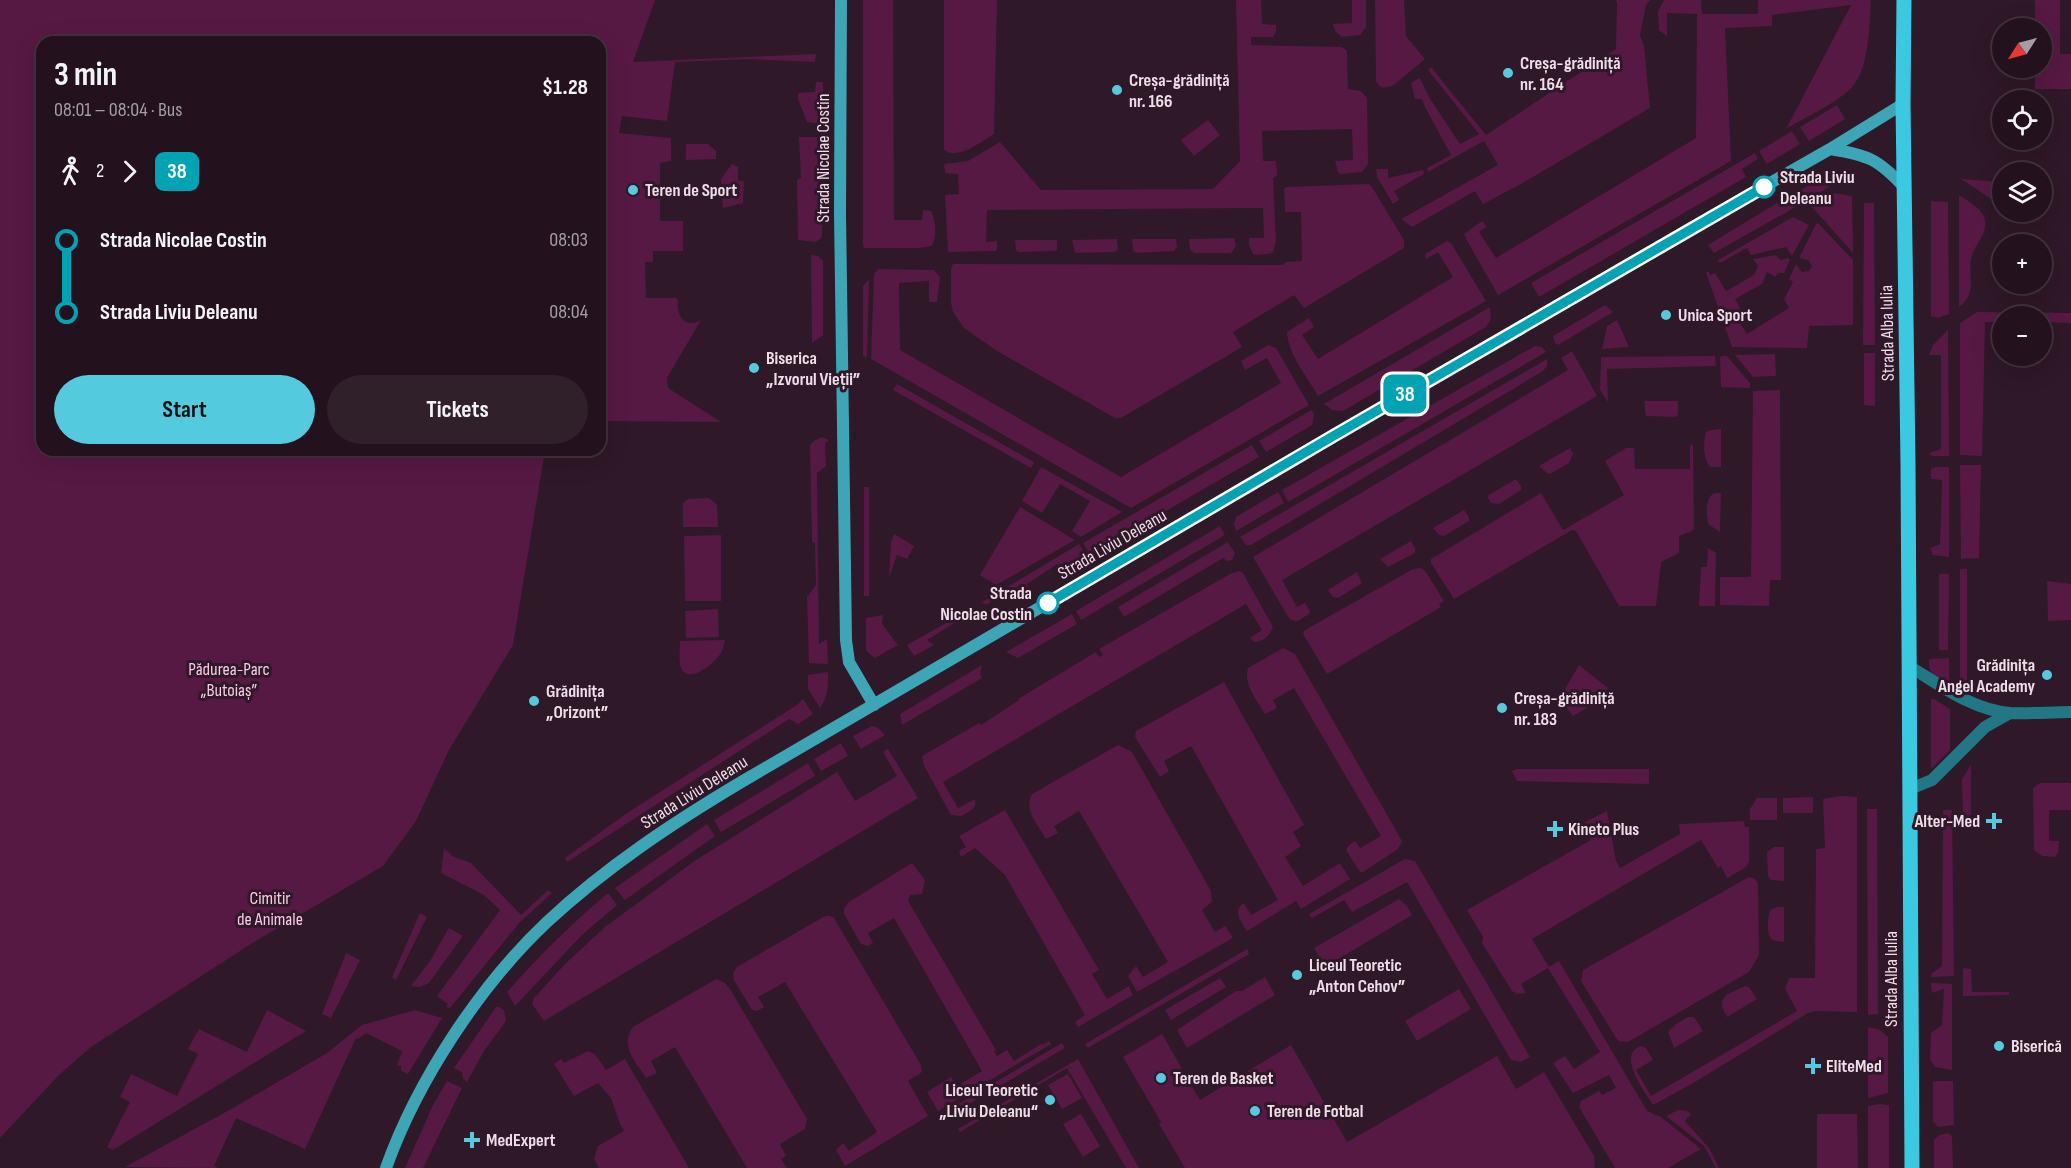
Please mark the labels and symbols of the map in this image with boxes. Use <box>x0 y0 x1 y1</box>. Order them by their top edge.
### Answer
north arrow <box>1992 18 2052 78</box>
place label: Creșa-grădiniță nr. 164 <box>1520 53 1621 95</box>
marker: Creșa-grădiniță nr. 164 <box>1501 66 1515 80</box>
place label: Creșa-grădiniță nr. 166 <box>1129 70 1230 112</box>
marker: Creșa-grădiniță nr. 166 <box>1110 83 1124 97</box>
street label: Strada Nicolae Costin <box>813 94 834 222</box>
place label: Strada Liviu Deleanu <box>1780 167 1855 209</box>
marker: Strada Liviu Deleanu <box>1753 176 1775 198</box>
place label: Teren de Sport <box>645 180 737 201</box>
marker: Teren de Sport <box>626 183 640 197</box>
street label: Strada Alba Iulia <box>1876 285 1899 381</box>
place label: Unica Sport <box>1678 305 1752 326</box>
marker: Unica Sport <box>1659 308 1673 322</box>
place label: Biserica „Izvorul Vieții” <box>766 348 860 390</box>
marker: Biserica „Izvorul Vieții” <box>747 361 761 375</box>
line badge: 38 <box>1378 374 1432 414</box>
street label: Strada Liviu Deleanu <box>1054 505 1170 584</box>
place label: Strada Nicolae Costin <box>940 583 1032 625</box>
marker: Strada Nicolae Costin <box>1037 592 1059 614</box>
place label: Grădinița Angel Academy <box>1937 655 2036 697</box>
park label: Pădurea-Parc „Butoiaș” <box>188 659 270 701</box>
marker: Grădinița Angel Academy <box>2040 668 2054 682</box>
place label: Grădinița „Orizont” <box>546 681 608 723</box>
place label: Creșa-grădiniță nr. 183 <box>1514 688 1615 730</box>
marker: Grădinița „Orizont” <box>527 694 541 708</box>
marker: Creșa-grădiniță nr. 183 <box>1495 701 1509 715</box>
street label: Strada Liviu Deleanu <box>637 751 751 834</box>
place label: Alter-Med <box>1914 811 1980 832</box>
marker: Alter-Med <box>1985 812 2003 830</box>
place label: Kineto Plus <box>1568 819 1639 840</box>
marker: Kineto Plus <box>1546 820 1564 838</box>
park label: Cimitir de Animale <box>237 888 303 930</box>
street label: Strada Alba Iulia <box>1881 931 1902 1027</box>
place label: Liceul Teoretic „Anton Cehov” <box>1309 955 1405 997</box>
marker: Liceul Teoretic „Anton Cehov” <box>1290 968 1304 982</box>
place label: Biserică <box>2011 1036 2062 1057</box>
marker: Biserică <box>1992 1039 2006 1053</box>
place label: EliteMed <box>1826 1056 1882 1077</box>
marker: EliteMed <box>1804 1057 1822 1075</box>
place label: Teren de Basket <box>1173 1068 1273 1089</box>
marker: Teren de Basket <box>1154 1071 1168 1085</box>
place label: Liceul Teoretic „Liviu Deleanu“ <box>939 1080 1038 1122</box>
marker: Liceul Teoretic „Liviu Deleanu“ <box>1043 1093 1057 1107</box>
place label: Teren de Fotbal <box>1267 1101 1363 1122</box>
marker: Teren de Fotbal <box>1248 1104 1262 1118</box>
place label: MedExpert <box>486 1130 556 1151</box>
marker: MedExpert <box>463 1131 481 1149</box>

